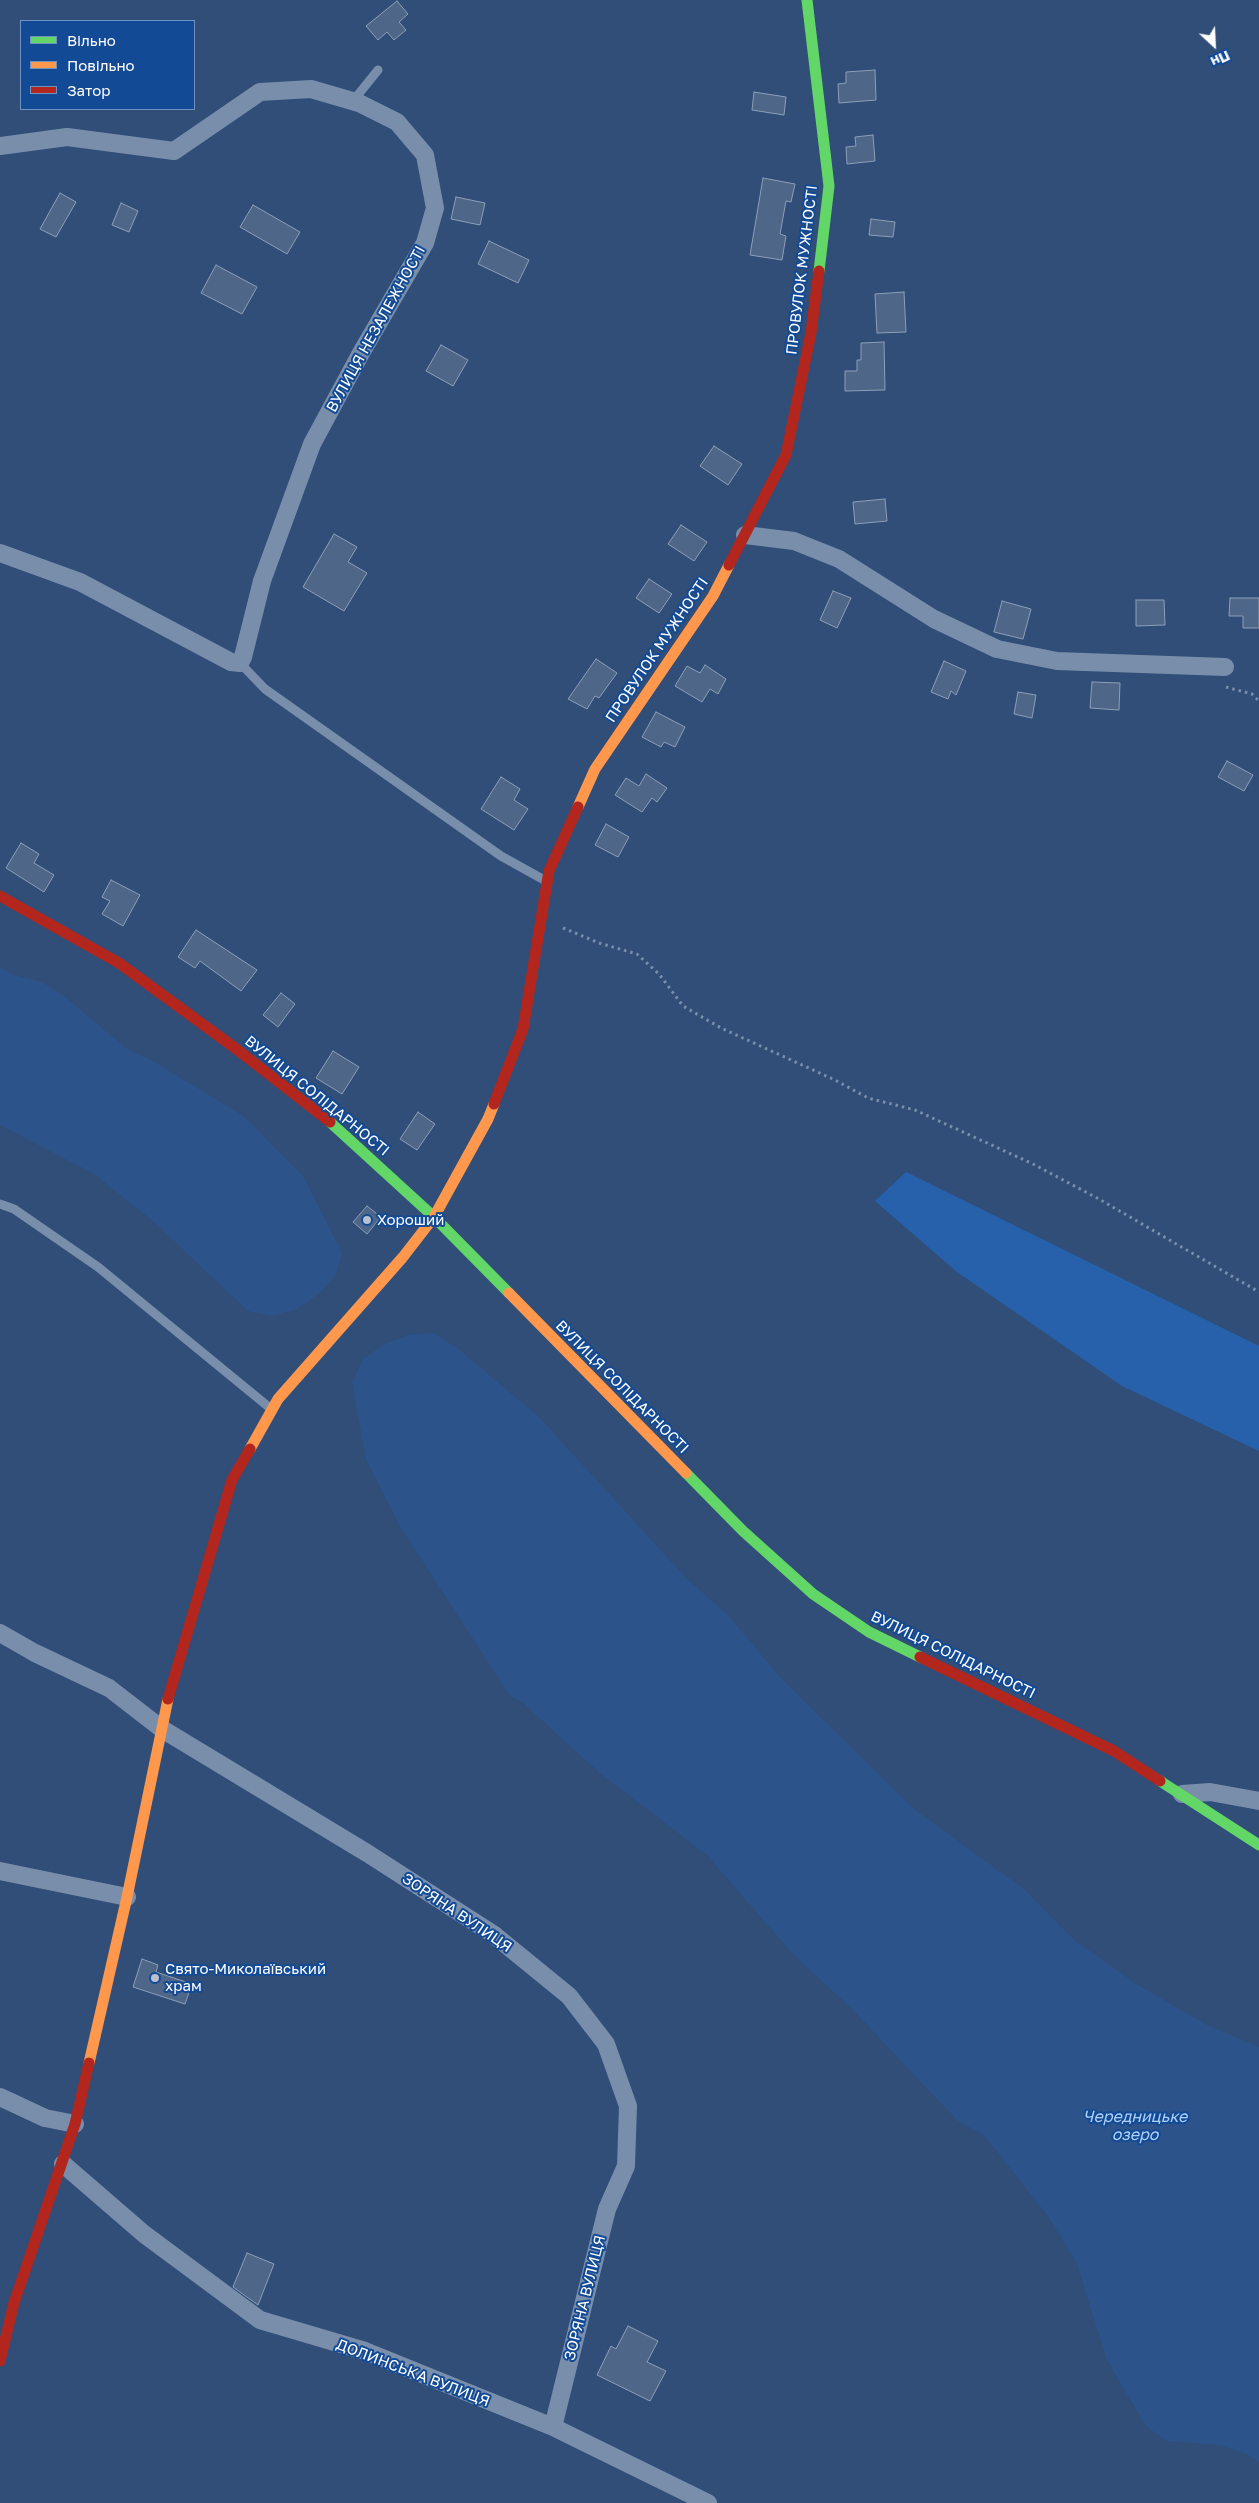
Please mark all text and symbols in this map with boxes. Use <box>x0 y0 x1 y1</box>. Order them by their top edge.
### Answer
legend <box>20 20 195 110</box>
north arrow <box>1189 20 1239 70</box>
text: Вільно <box>67 31 116 49</box>
text: Пн <box>1208 47 1233 71</box>
text: Повільно <box>67 56 135 74</box>
text: Затор <box>67 81 110 99</box>
street label: ПРОВУЛОК МУЖНОСТІ <box>783 184 821 356</box>
street label: ВУЛИЦЯ НЕЗАЛЕЖНОСТІ <box>323 243 429 415</box>
street label: ПРОВУЛОК МУЖНОСТІ <box>602 574 712 726</box>
street label: ВУЛИЦЯ СОЛІДАРНОСТІ <box>241 1032 393 1160</box>
place label: Хороший <box>377 1211 444 1229</box>
marker: Хороший <box>361 1214 373 1226</box>
street label: ВУЛИЦЯ СОЛІДАРНОСТІ <box>552 1317 692 1457</box>
street label: ВУЛИЦЯ СОЛІДАРНОСТІ <box>868 1607 1038 1703</box>
street label: ЗОРЯНА ВУЛИЦЯ <box>399 1870 515 1956</box>
place label: Свято-Миколаївський храм <box>165 1960 326 1995</box>
marker: Свято-Миколаївський храм <box>149 1972 161 1984</box>
water label: Чередницьке озеро <box>1083 2107 1187 2145</box>
street label: ЗОРЯНА ВУЛИЦЯ <box>561 2233 609 2363</box>
street label: ДОЛИНСЬКА ВУЛИЦЯ <box>334 2335 492 2411</box>

